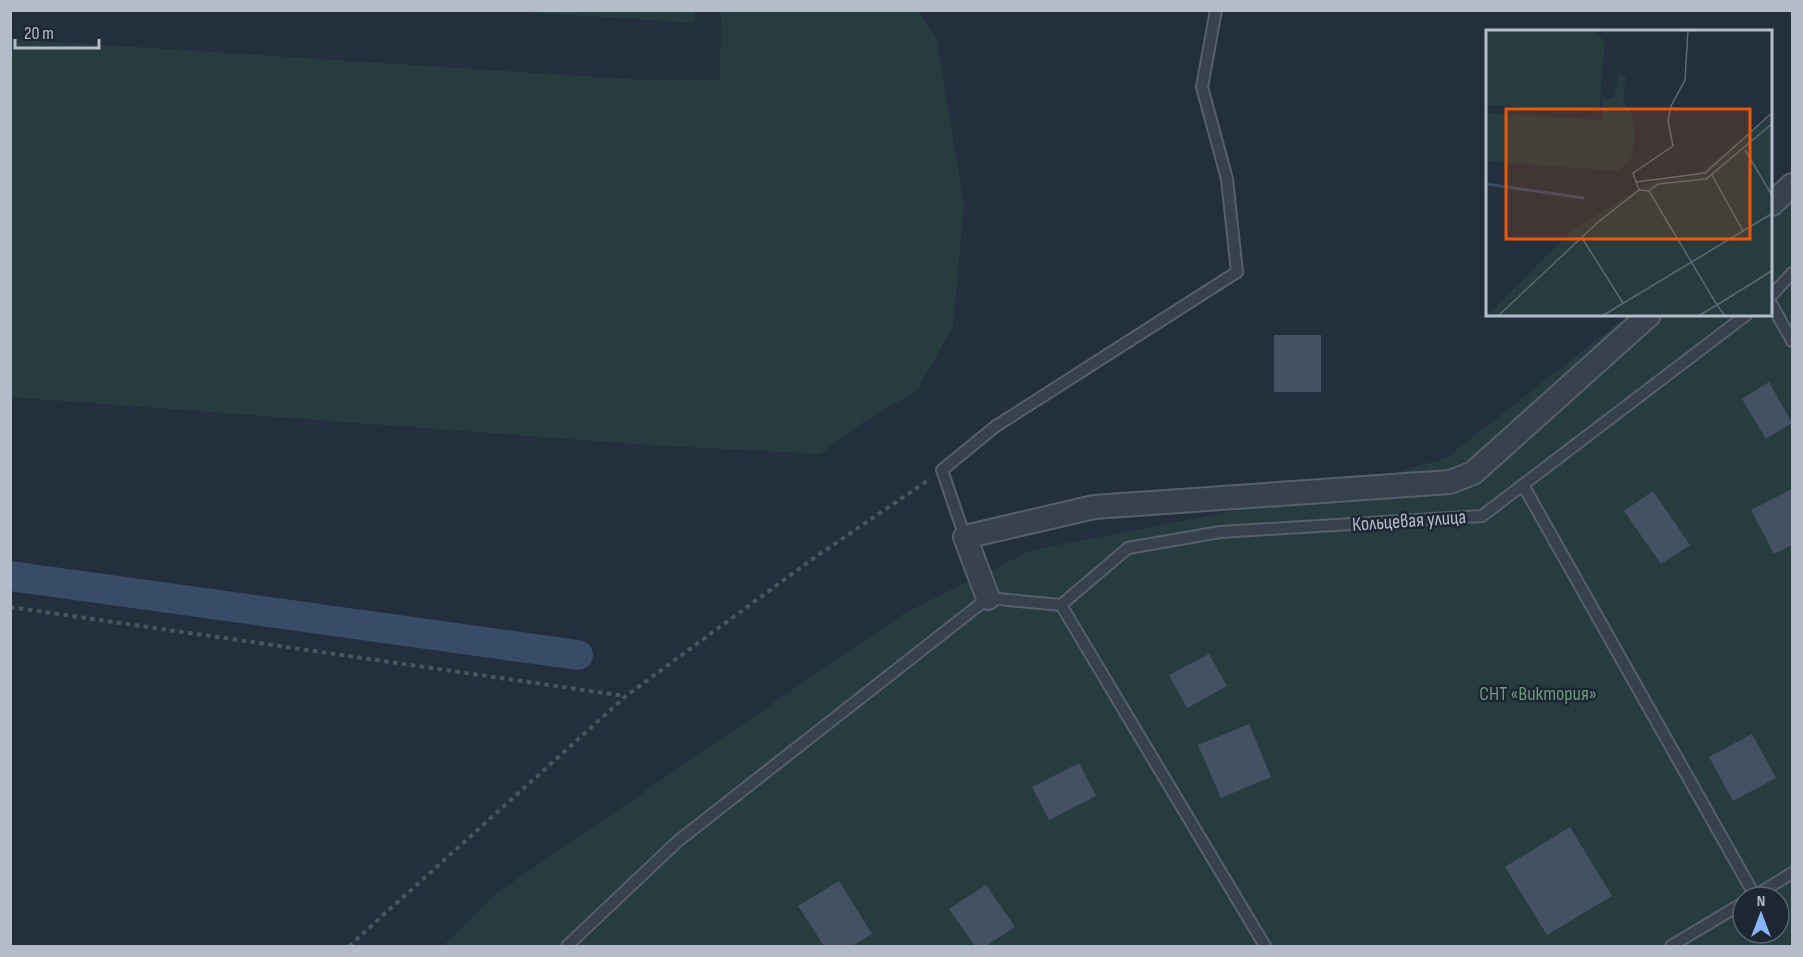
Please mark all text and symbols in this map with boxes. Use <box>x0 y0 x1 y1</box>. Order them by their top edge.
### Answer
scale bar <box>15 12 99 50</box>
text: 20 m <box>24 23 54 44</box>
inset map <box>1486 30 1773 316</box>
street label: Кольцевая улица <box>1351 505 1467 537</box>
park label: СНТ «Виктория» <box>1479 682 1597 706</box>
north arrow <box>1731 885 1791 945</box>
text: N <box>1757 892 1765 911</box>

